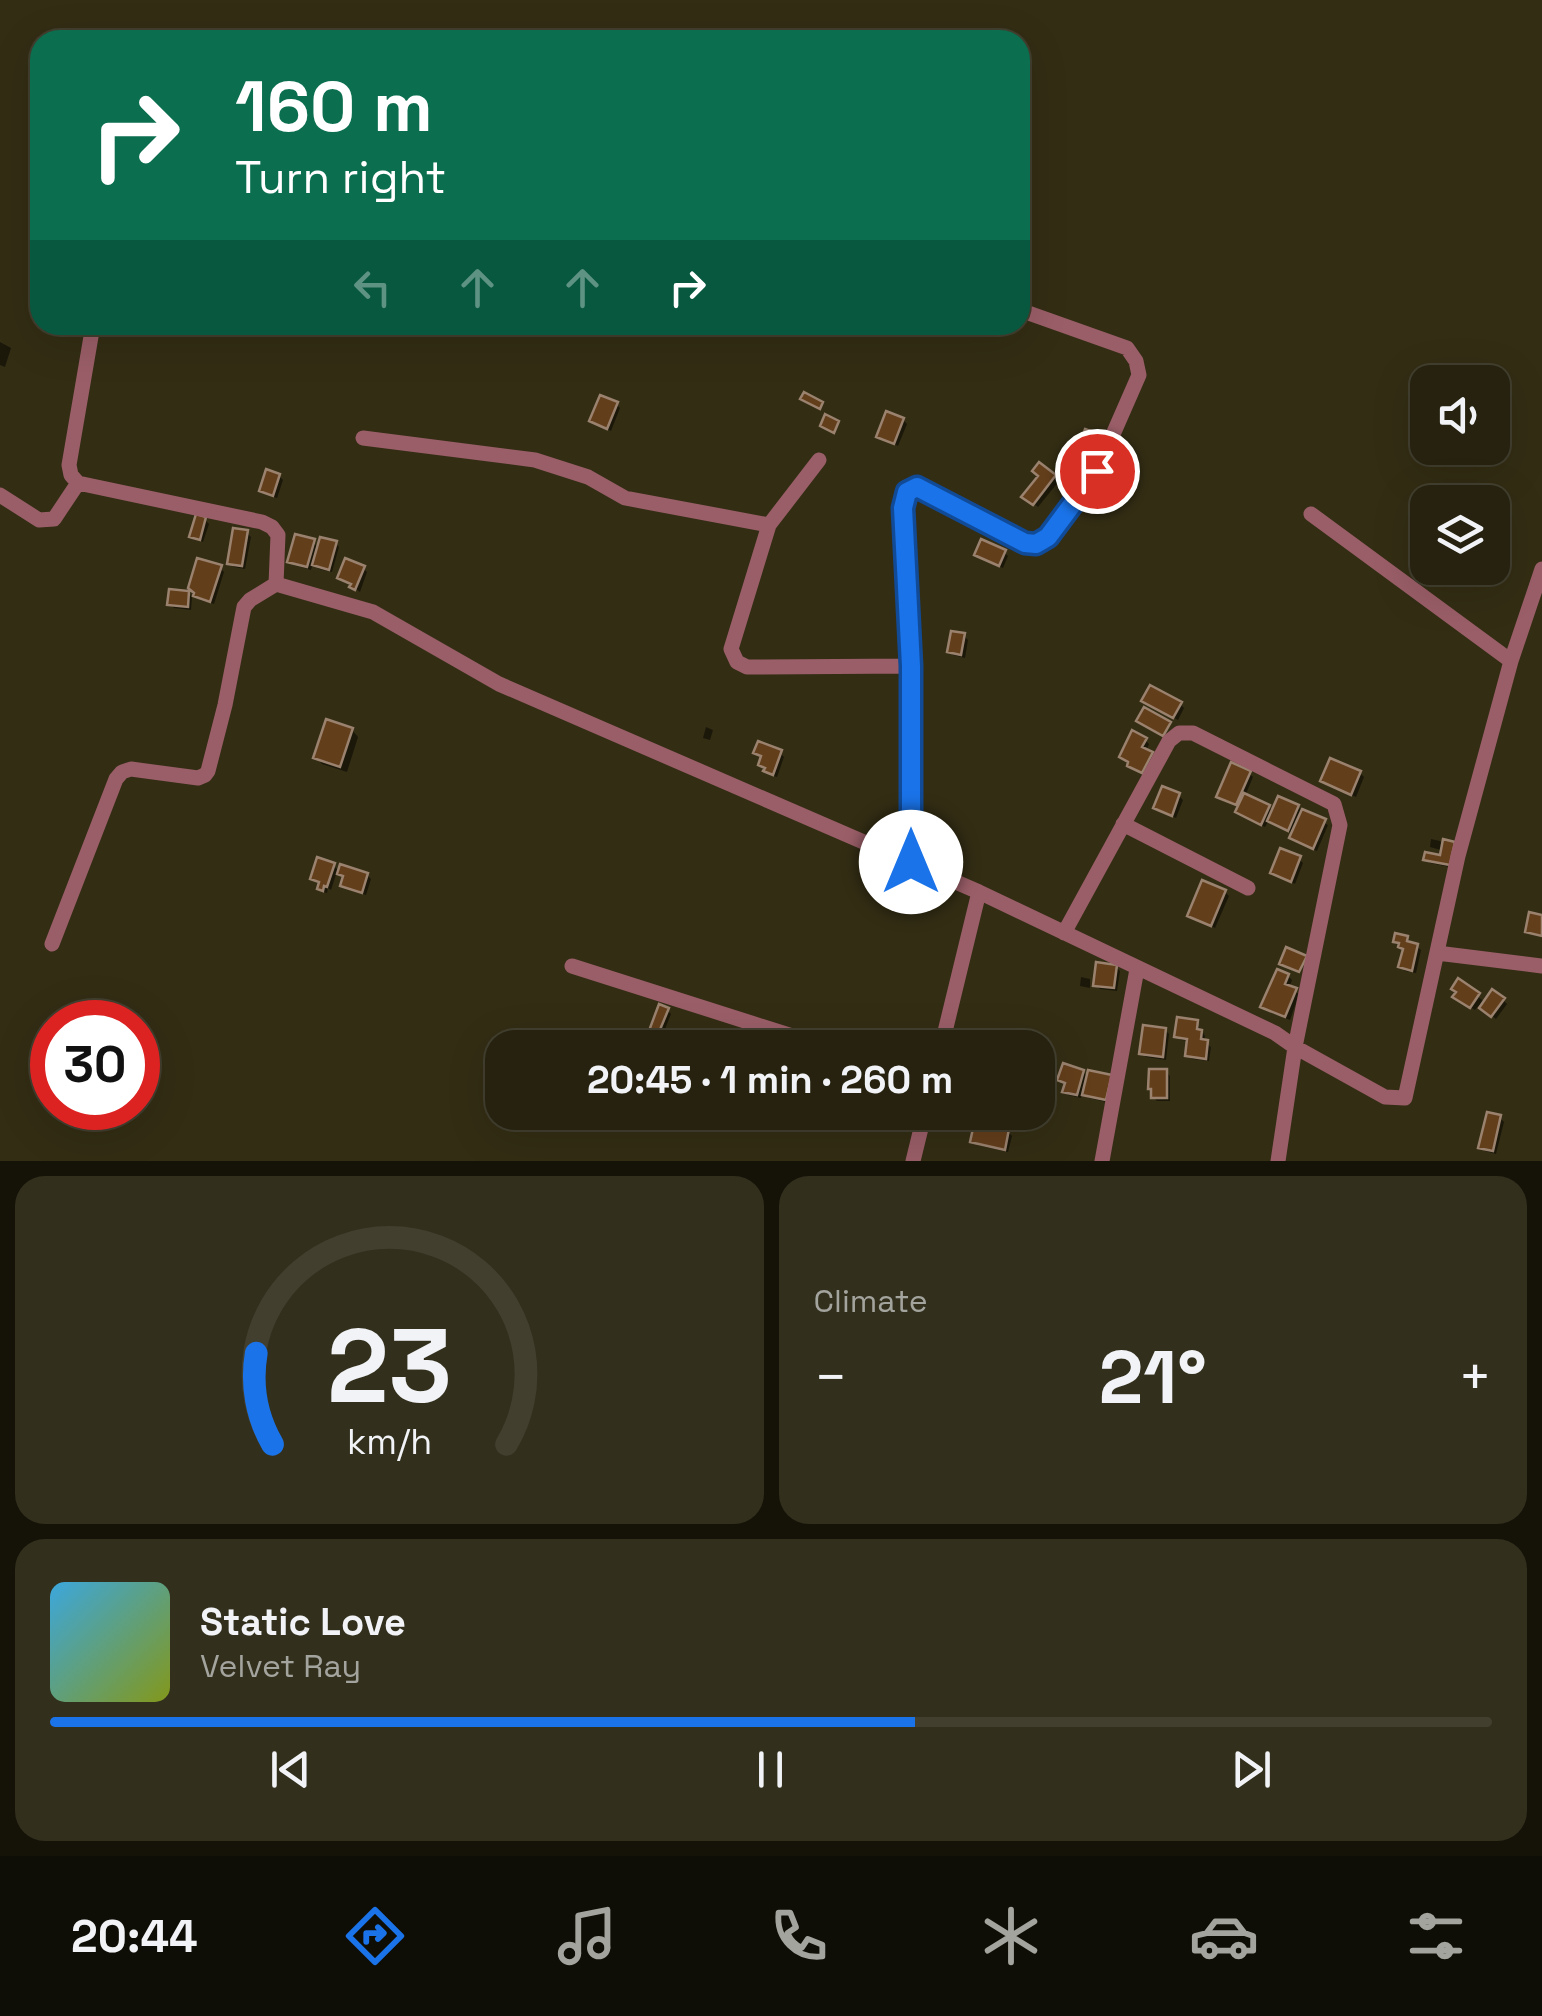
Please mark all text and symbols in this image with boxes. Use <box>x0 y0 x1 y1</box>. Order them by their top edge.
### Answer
text: 160 m <box>235 62 433 151</box>
icon: right <box>70 70 200 200</box>
text: Turn right <box>235 149 446 206</box>
icon: left <box>345 260 400 315</box>
icon: ahead <box>450 260 505 315</box>
icon: ahead <box>555 260 610 315</box>
icon: right <box>660 260 715 315</box>
map controls <box>1410 365 1510 585</box>
button: sound <box>1410 365 1510 465</box>
pin <box>1055 429 1140 514</box>
icon: arrive <box>1070 444 1125 499</box>
button: layers <box>1410 485 1510 585</box>
position arrow <box>859 810 963 914</box>
speed limit sign: 30 <box>30 1000 160 1130</box>
text: 20:45 · 1 min · 260 m <box>587 1056 953 1104</box>
text: Climate <box>814 1281 928 1321</box>
text: 23 <box>327 1300 452 1432</box>
text: 21° <box>1099 1329 1207 1425</box>
text: − <box>814 1342 848 1412</box>
text: + <box>1458 1342 1492 1412</box>
text: km/h <box>347 1419 432 1464</box>
text: Static Love <box>200 1598 406 1646</box>
text: Velvet Ray <box>200 1646 361 1686</box>
icon: previous <box>263 1742 318 1797</box>
icon: pause <box>743 1742 798 1797</box>
icon: next <box>1224 1742 1279 1797</box>
icon: directions <box>340 1901 410 1971</box>
icon: music <box>552 1901 622 1971</box>
icon: phone <box>764 1901 834 1971</box>
icon: climate <box>976 1901 1046 1971</box>
icon: car <box>1189 1901 1259 1971</box>
icon: filters <box>1401 1901 1471 1971</box>
text: 20:44 <box>71 1908 198 1965</box>

